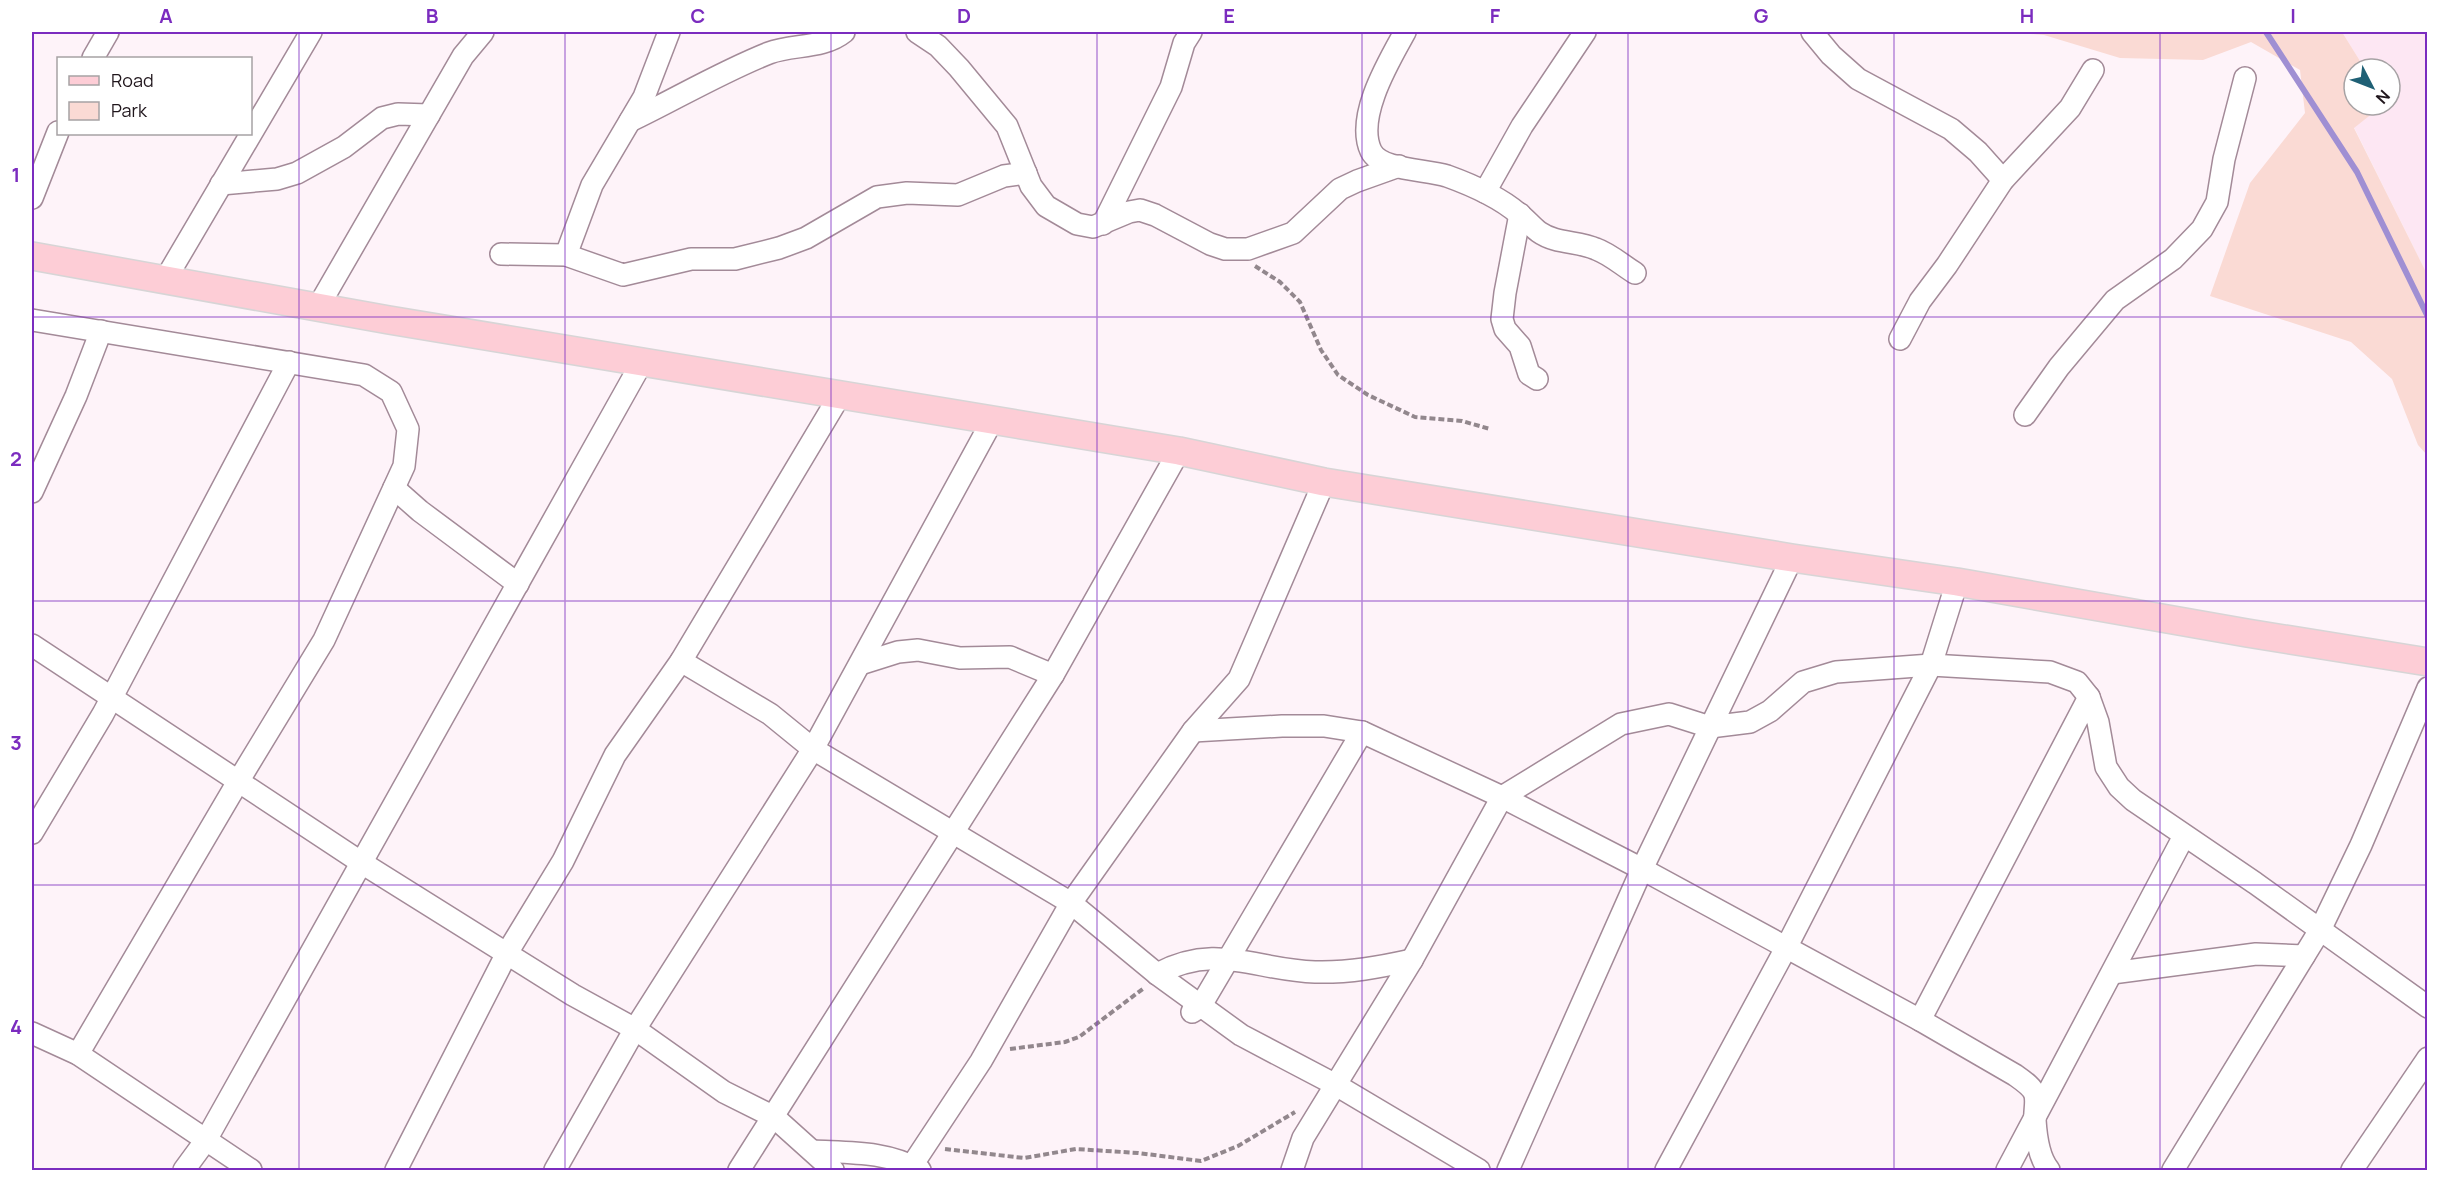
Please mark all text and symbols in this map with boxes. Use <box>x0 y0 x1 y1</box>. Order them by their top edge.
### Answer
text: A <box>159 2 173 29</box>
text: B <box>426 2 439 29</box>
text: C <box>691 2 705 29</box>
text: D <box>957 2 971 29</box>
text: E <box>1223 2 1235 29</box>
text: F <box>1490 2 1501 29</box>
text: G <box>1754 2 1769 29</box>
text: H <box>2020 2 2034 29</box>
text: I <box>2290 2 2296 29</box>
legend <box>57 57 252 135</box>
north arrow <box>2342 57 2402 117</box>
text: Road <box>111 68 154 92</box>
text: N <box>2371 85 2395 109</box>
text: Park <box>111 98 148 122</box>
text: 1 <box>12 161 20 188</box>
text: 2 <box>10 445 22 472</box>
text: 3 <box>10 729 22 756</box>
text: 4 <box>10 1013 22 1040</box>

